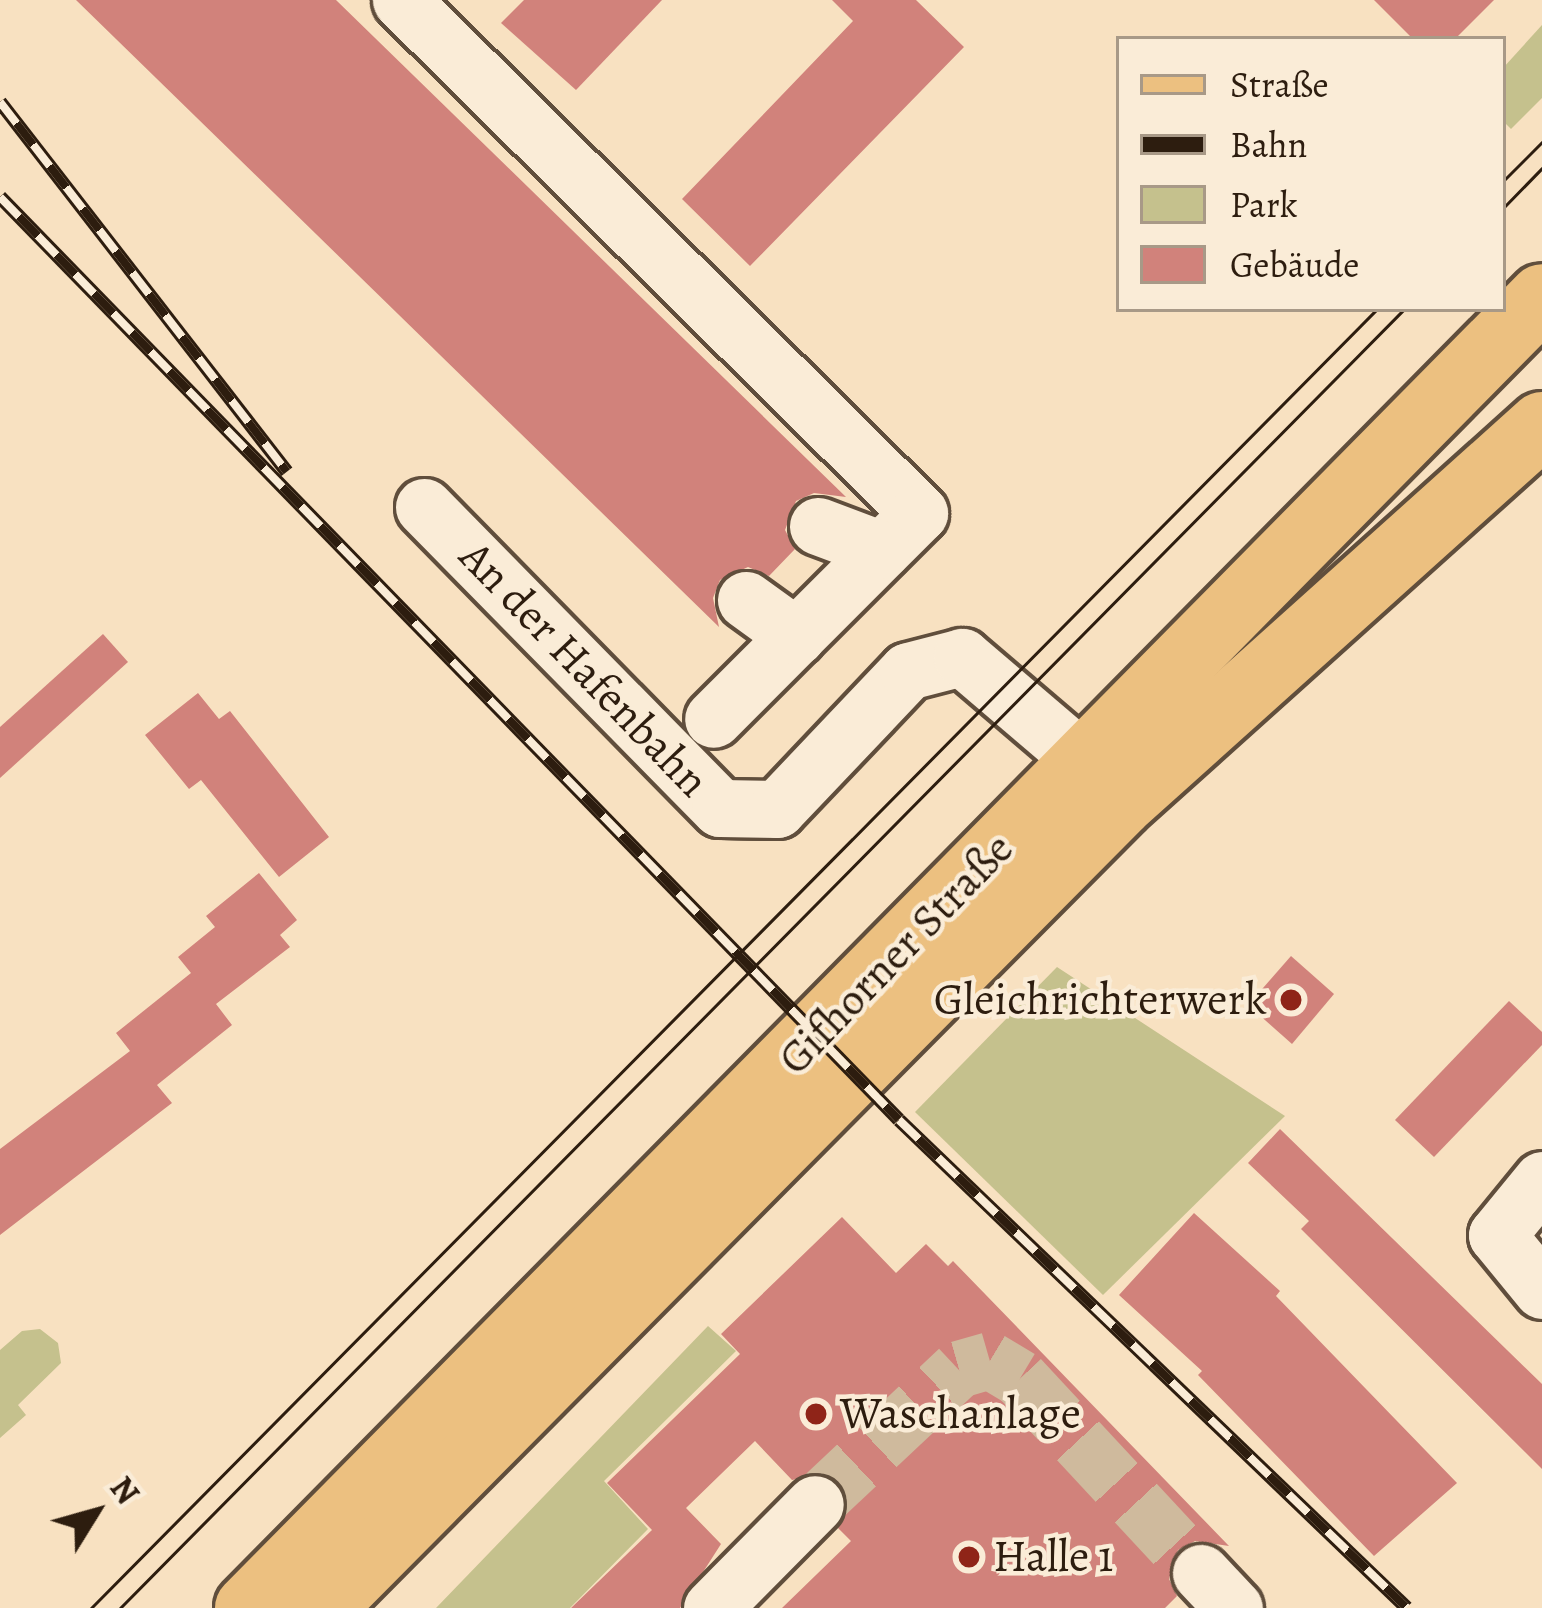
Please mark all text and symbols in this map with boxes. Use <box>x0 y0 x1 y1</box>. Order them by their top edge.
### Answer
legend <box>1116 36 1506 312</box>
text: Straße <box>1230 60 1329 109</box>
text: Bahn <box>1230 120 1307 169</box>
text: Park <box>1230 180 1298 229</box>
text: Gebäude <box>1230 240 1359 289</box>
street label: An der Hafenbahn <box>448 530 720 808</box>
street label: Gifhorner Straße <box>767 822 1025 1086</box>
place label: Gleichrichterwerk <box>934 973 1267 1027</box>
marker: Gleichrichterwerk <box>1278 987 1304 1013</box>
place label: Waschanlage <box>840 1387 1081 1441</box>
marker: Waschanlage <box>803 1401 829 1427</box>
north arrow <box>36 1452 156 1572</box>
text: N <box>100 1467 150 1513</box>
place label: Halle 1 <box>993 1530 1113 1584</box>
marker: Halle 1 <box>956 1544 982 1570</box>

